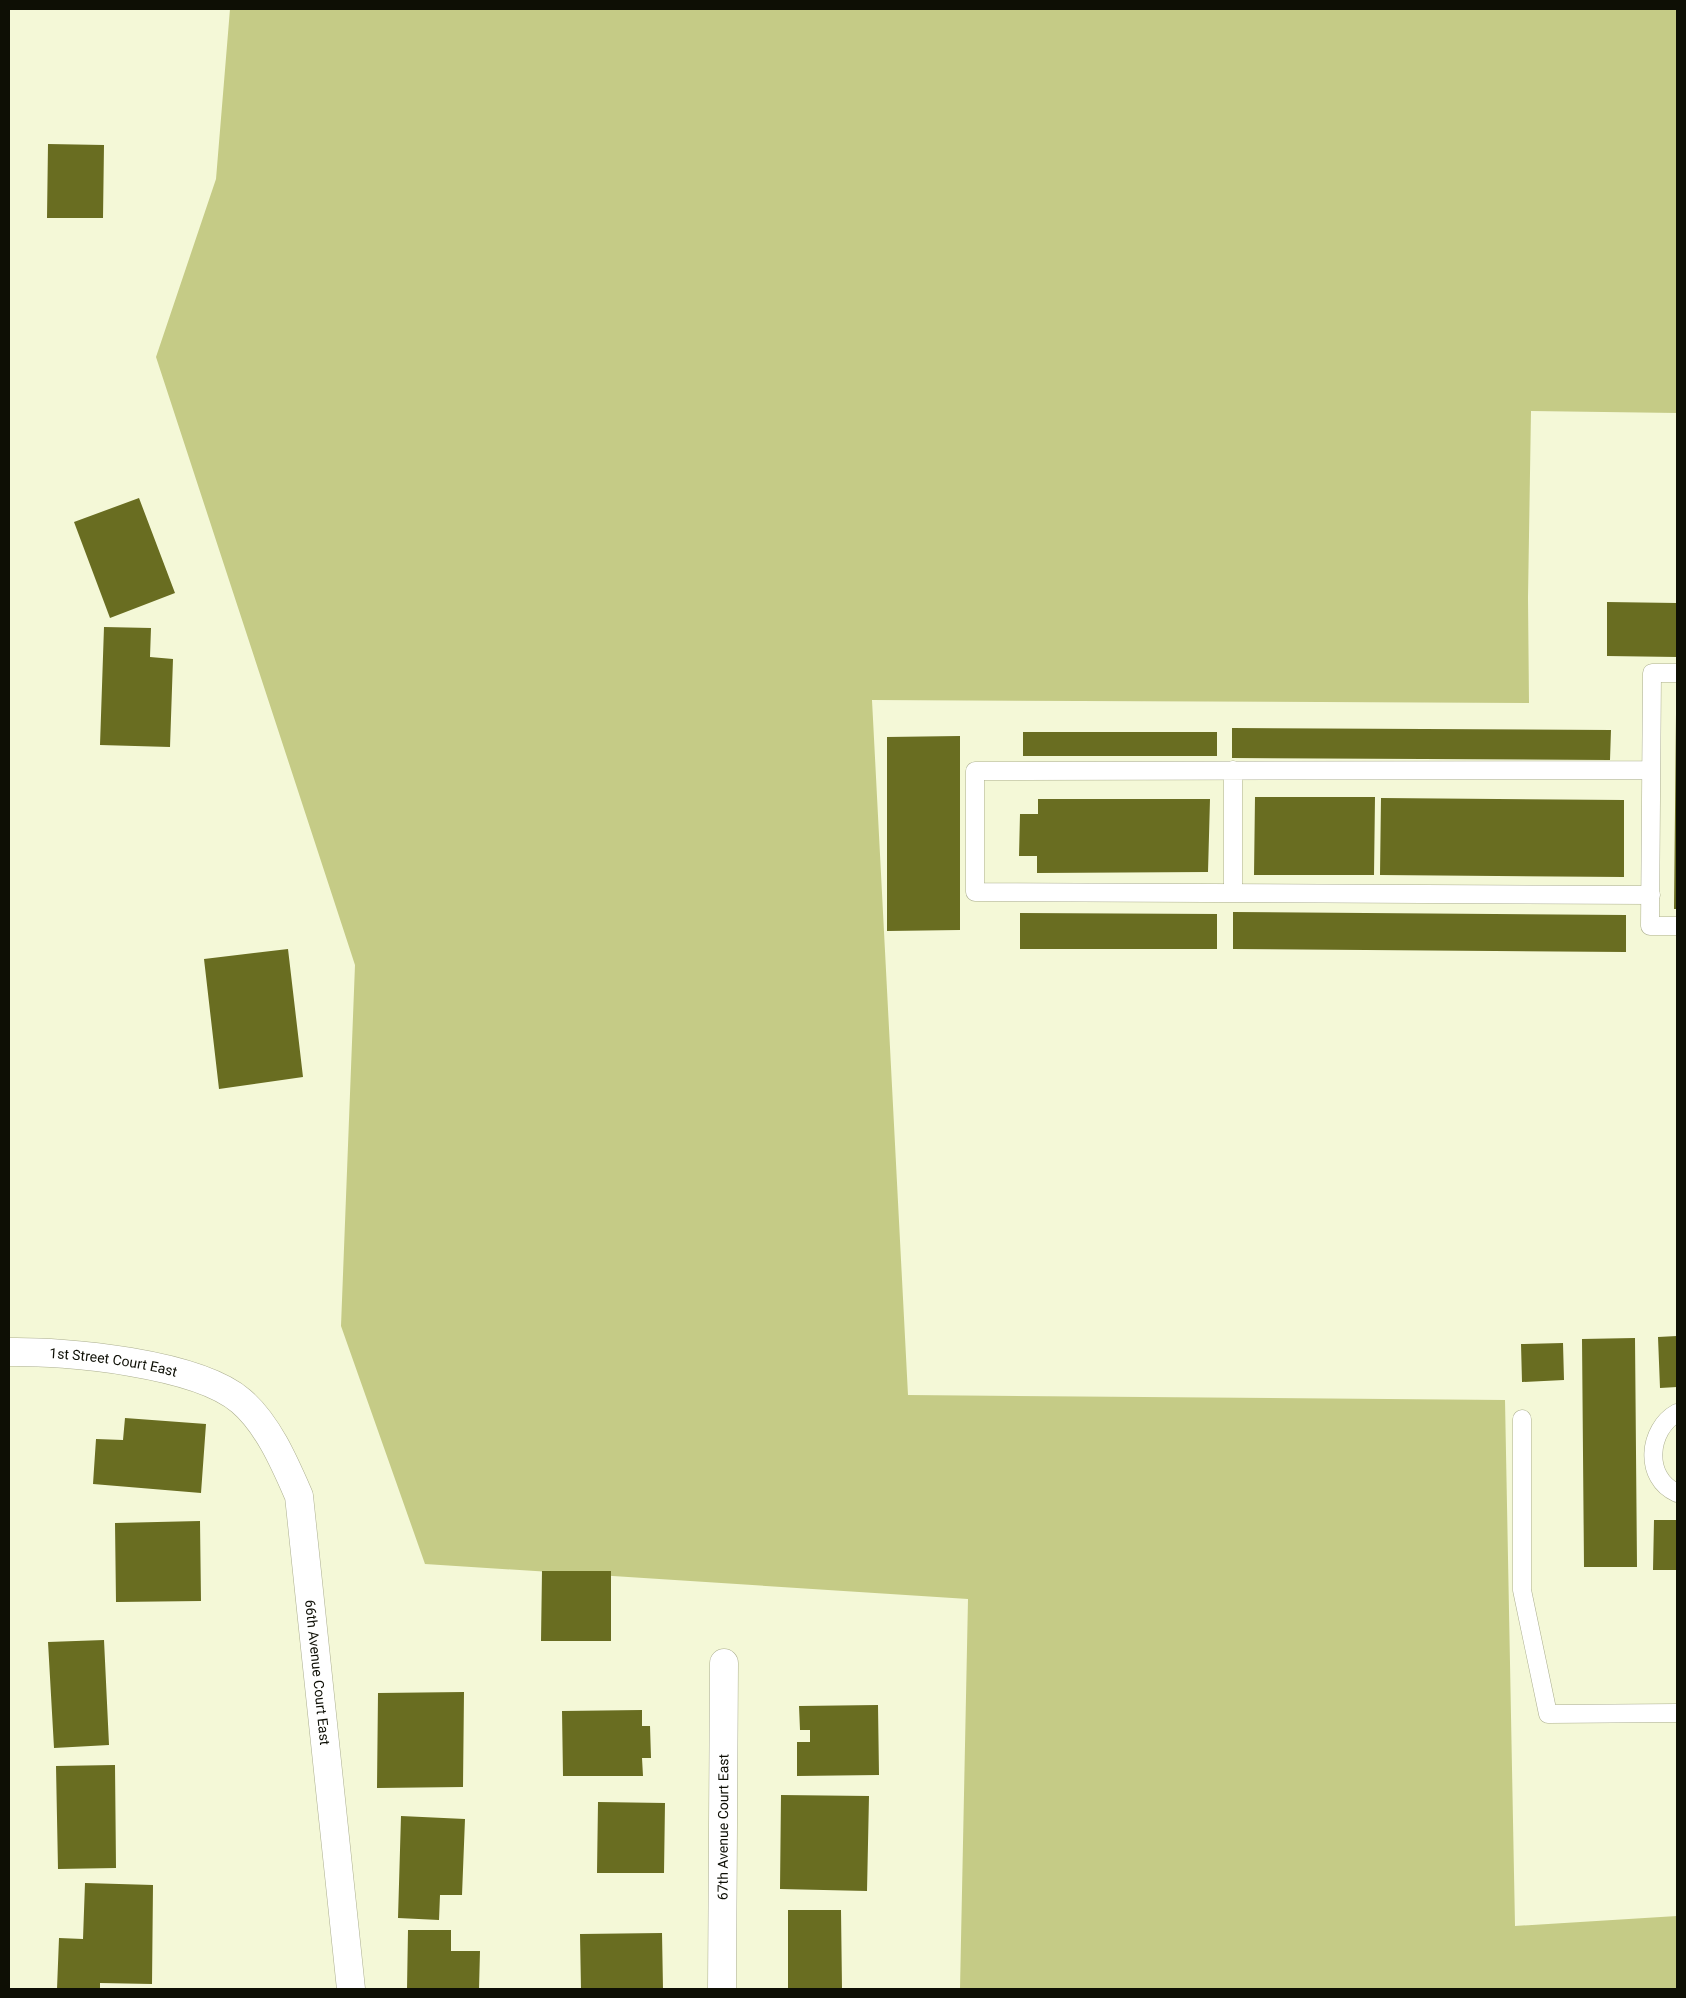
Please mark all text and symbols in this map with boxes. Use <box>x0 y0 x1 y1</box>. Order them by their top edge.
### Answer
street label: 1st Street Court East <box>49 1345 179 1380</box>
street label: 66th Avenue Court East <box>302 1599 333 1746</box>
street label: 67th Avenue Court East <box>715 1753 731 1900</box>

